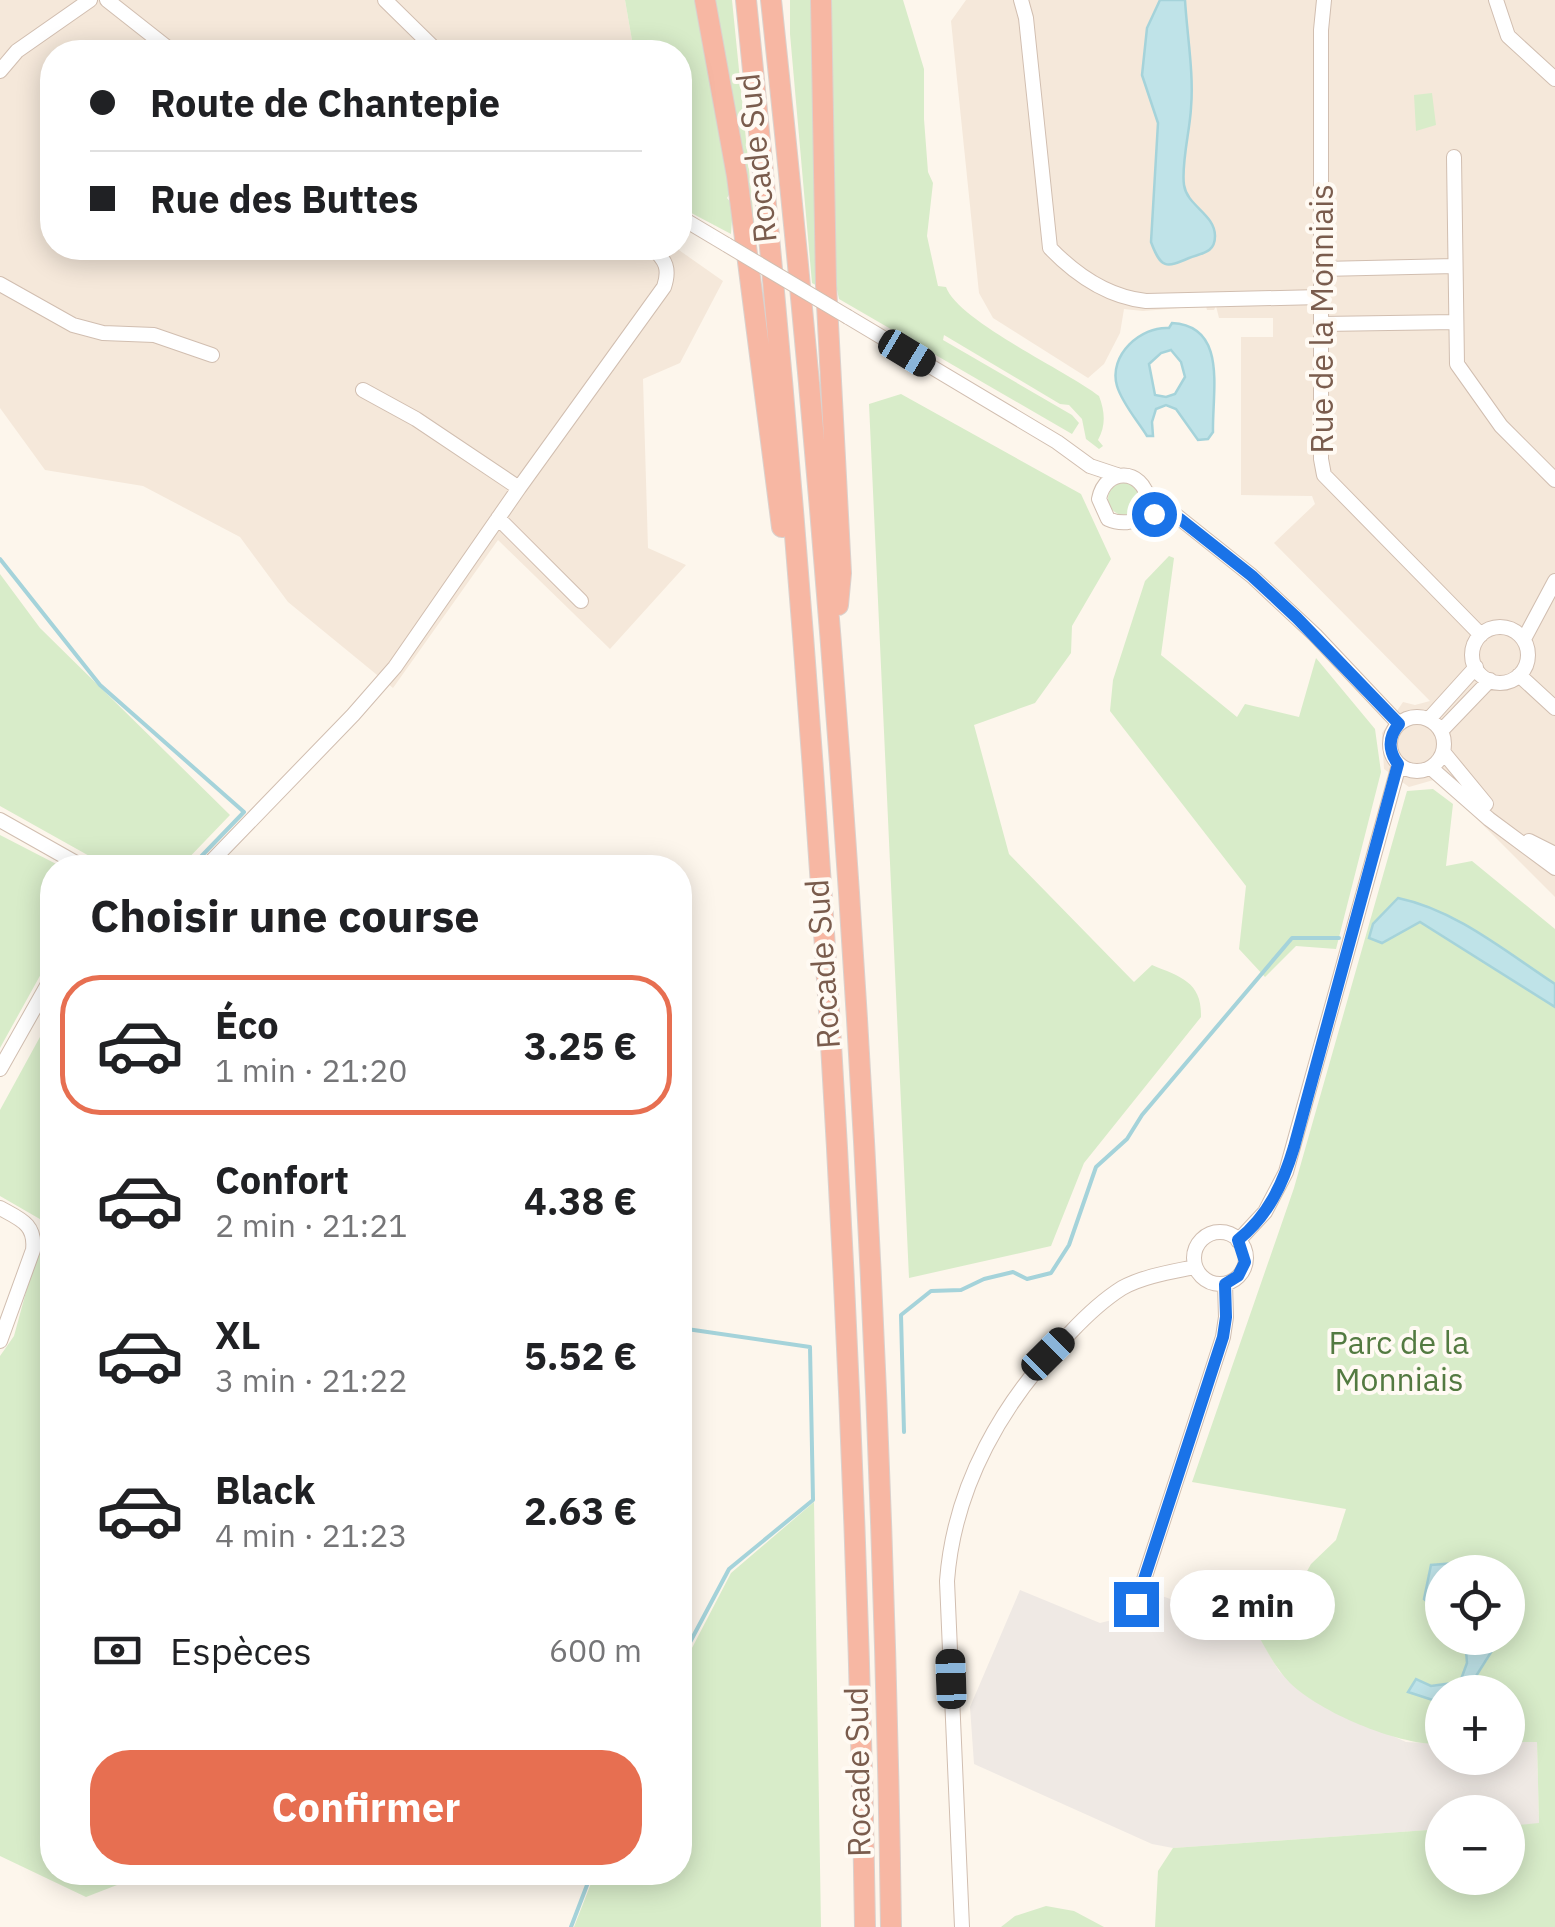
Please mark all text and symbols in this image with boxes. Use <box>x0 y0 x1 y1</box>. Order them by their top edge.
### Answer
street label: Rocade Sud <box>726 71 786 245</box>
text: Route de Chantepie <box>150 78 500 127</box>
text: Rue des Buttes <box>150 174 418 223</box>
street label: Rue de la Monniais <box>1300 184 1342 454</box>
car <box>874 325 940 381</box>
route start <box>1132 492 1177 537</box>
street label: Rocade Sud <box>795 878 849 1050</box>
text: Choisir une course <box>90 886 480 944</box>
icon: car <box>95 1000 185 1090</box>
text: Éco <box>215 1000 279 1049</box>
text: 3.25 € <box>524 1021 637 1070</box>
text: 1 min · 21:20 <box>215 1049 408 1091</box>
icon: car <box>95 1155 185 1245</box>
text: Confort <box>215 1155 349 1204</box>
text: 4.38 € <box>524 1176 637 1225</box>
text: 2 min · 21:21 <box>215 1204 408 1246</box>
icon: car <box>95 1310 185 1400</box>
text: XL <box>215 1310 261 1359</box>
park label: Parc de la Monniais <box>1329 1321 1469 1400</box>
car <box>1016 1322 1080 1386</box>
text: 5.52 € <box>524 1331 637 1380</box>
text: 3 min · 21:22 <box>215 1359 408 1401</box>
icon: car <box>95 1465 185 1555</box>
text: Black <box>215 1465 315 1514</box>
text: 2.63 € <box>524 1486 637 1535</box>
text: 4 min · 21:23 <box>215 1514 408 1556</box>
map controls <box>1425 1555 1525 1895</box>
button: locate <box>1425 1555 1525 1655</box>
callout: 2 min <box>1171 1569 1336 1639</box>
route end <box>1114 1582 1159 1627</box>
text: 2 min <box>1211 1584 1294 1626</box>
icon: cash <box>90 1623 145 1678</box>
text: Espèces <box>170 1626 312 1675</box>
text: 600 m <box>549 1629 642 1671</box>
car <box>935 1648 967 1710</box>
button: + <box>1425 1675 1525 1775</box>
street label: Rocade Sud <box>835 1687 879 1857</box>
button: Confirmer <box>90 1750 642 1865</box>
button: − <box>1425 1795 1525 1895</box>

